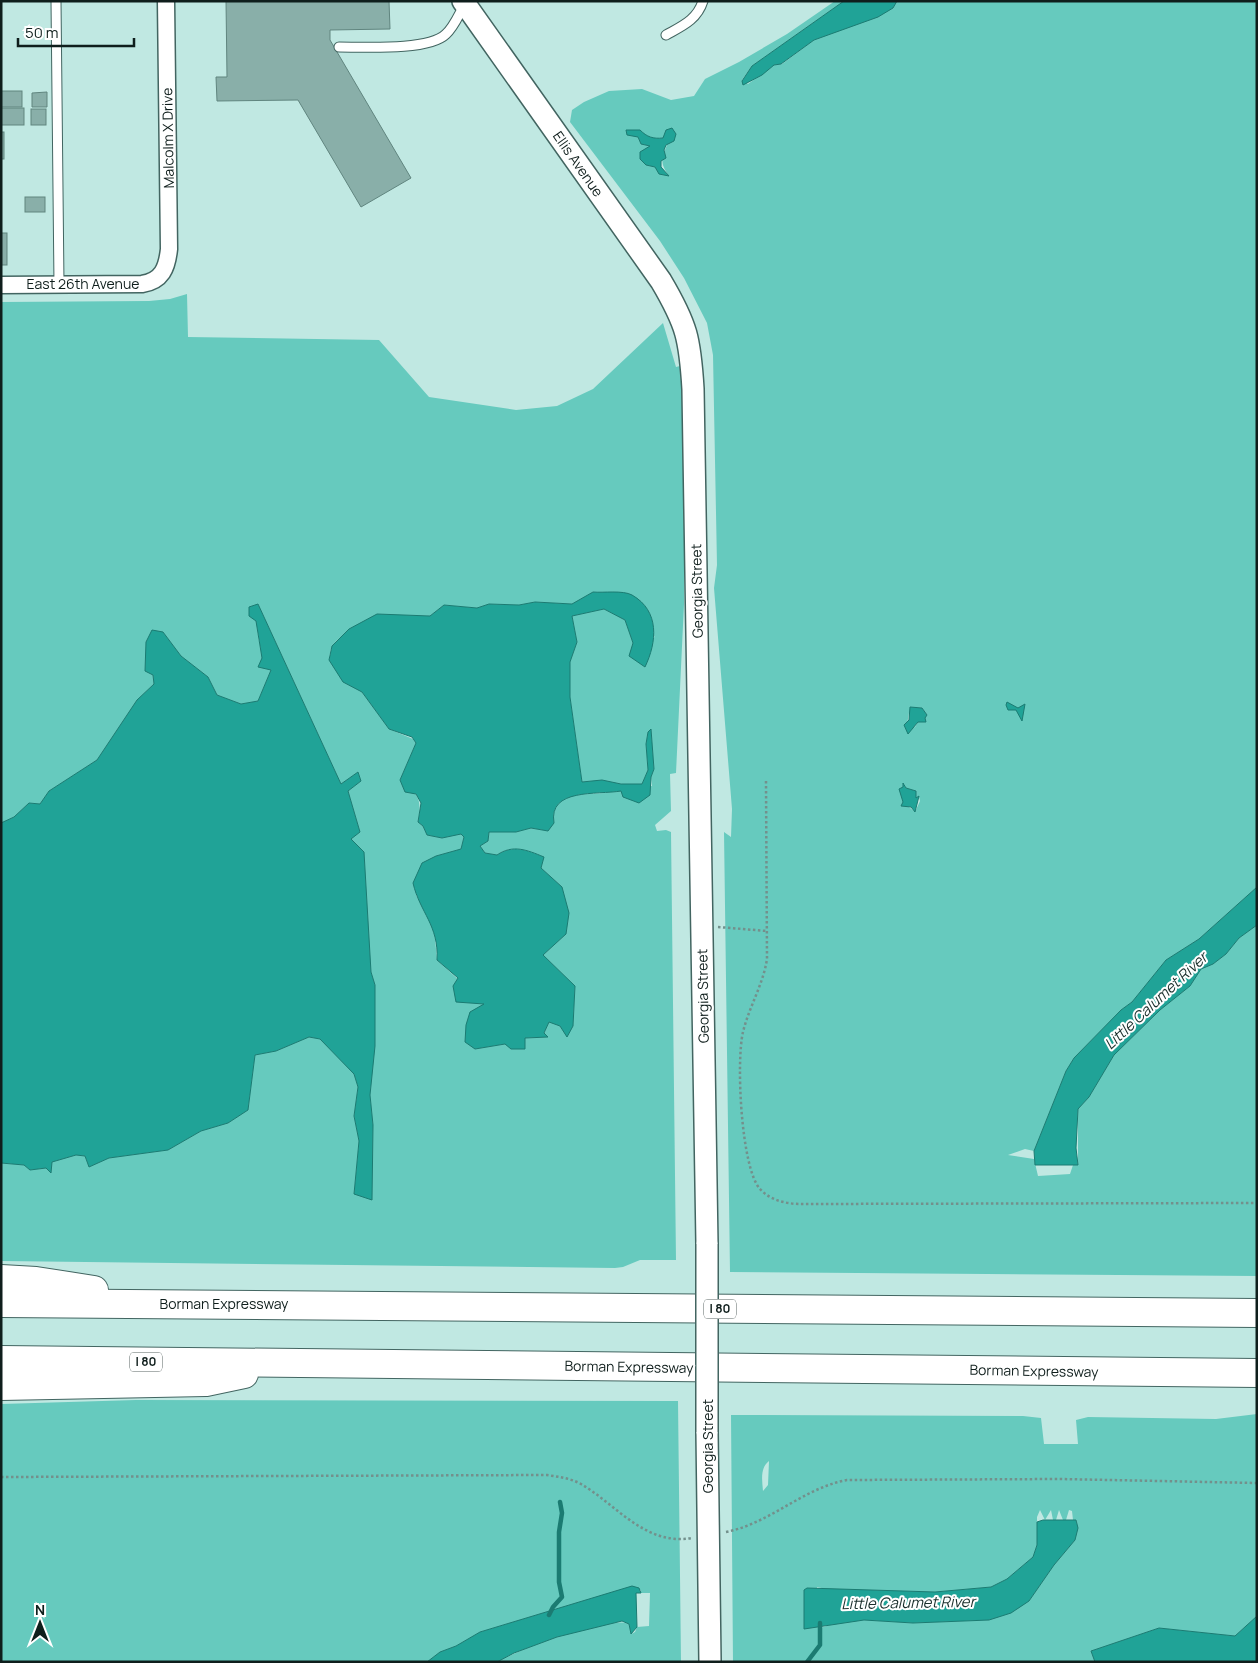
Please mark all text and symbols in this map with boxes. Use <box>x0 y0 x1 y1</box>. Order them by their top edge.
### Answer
scale bar <box>18 15 134 47</box>
text: 50 m <box>25 22 59 43</box>
street label: Malcolm X Drive <box>157 88 178 188</box>
street label: Ellis Avenue <box>549 127 608 200</box>
street label: East 26th Avenue <box>27 274 139 293</box>
street label: Georgia Street <box>686 543 707 638</box>
water label: Little Calumet River <box>1100 946 1214 1054</box>
street label: Georgia Street <box>692 948 713 1043</box>
street label: Borman Expressway <box>160 1294 289 1313</box>
road number: I 80 <box>704 1300 736 1318</box>
road number: I 80 <box>130 1352 162 1371</box>
street label: Borman Expressway <box>564 1356 694 1377</box>
street label: Borman Expressway <box>969 1360 1099 1381</box>
street label: Georgia Street <box>698 1398 717 1493</box>
water label: Little Calumet River <box>841 1591 978 1614</box>
north arrow <box>15 1598 65 1648</box>
text: N <box>35 1600 45 1619</box>

